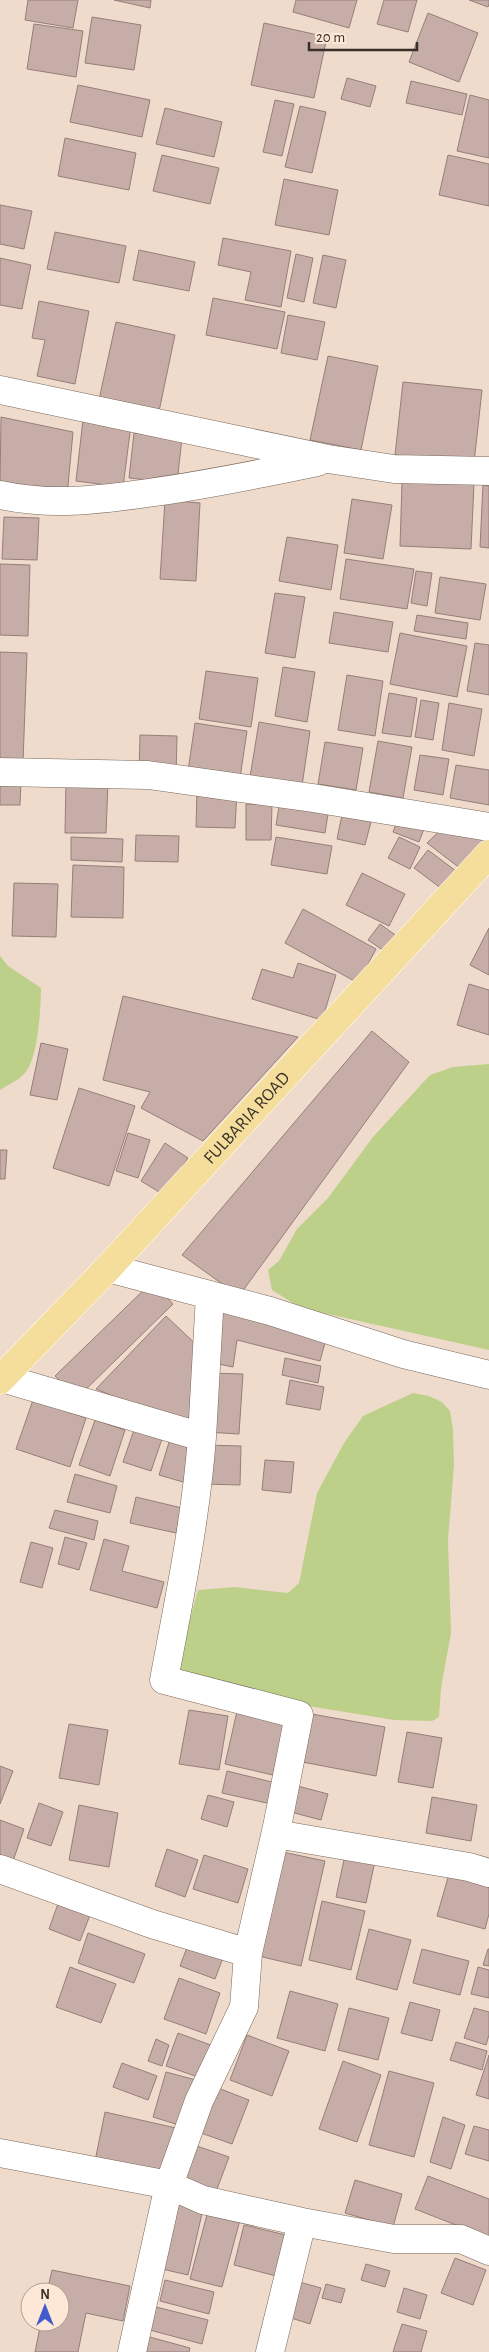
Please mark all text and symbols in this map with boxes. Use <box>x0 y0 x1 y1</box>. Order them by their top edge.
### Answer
scale bar <box>309 20 416 52</box>
text: 20 m <box>316 30 345 45</box>
street label: FULBARIA ROAD <box>201 1069 294 1168</box>
north arrow <box>20 2282 70 2332</box>
text: N <box>40 2288 50 2302</box>

